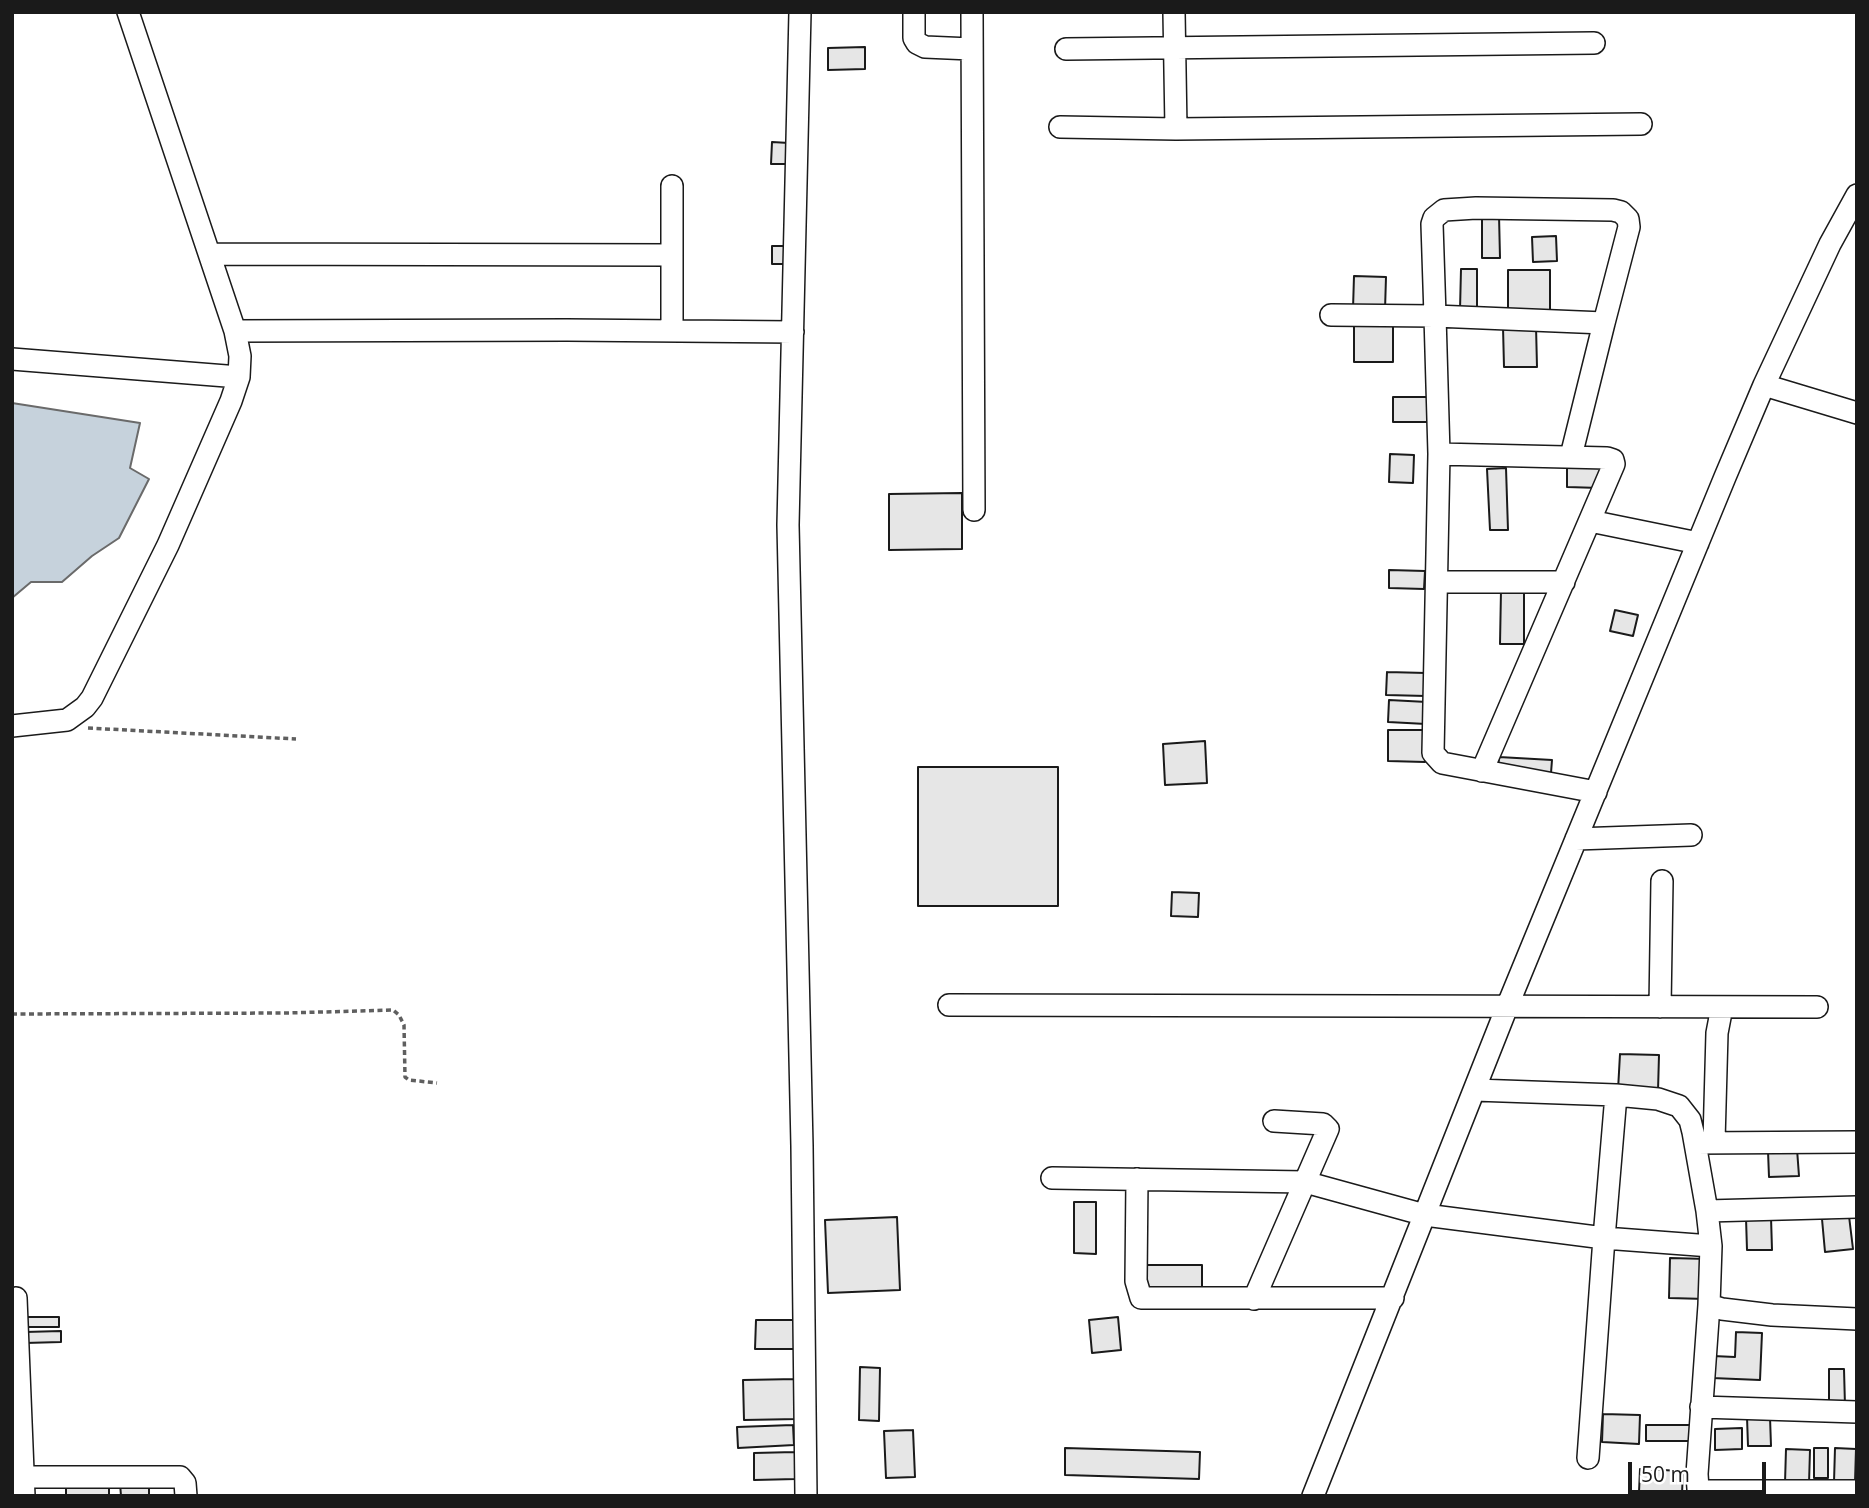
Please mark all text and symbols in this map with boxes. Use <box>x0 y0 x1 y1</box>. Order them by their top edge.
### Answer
scale bar <box>1631 1448 1769 1492</box>
text: 50 m <box>1641 1460 1690 1488</box>

